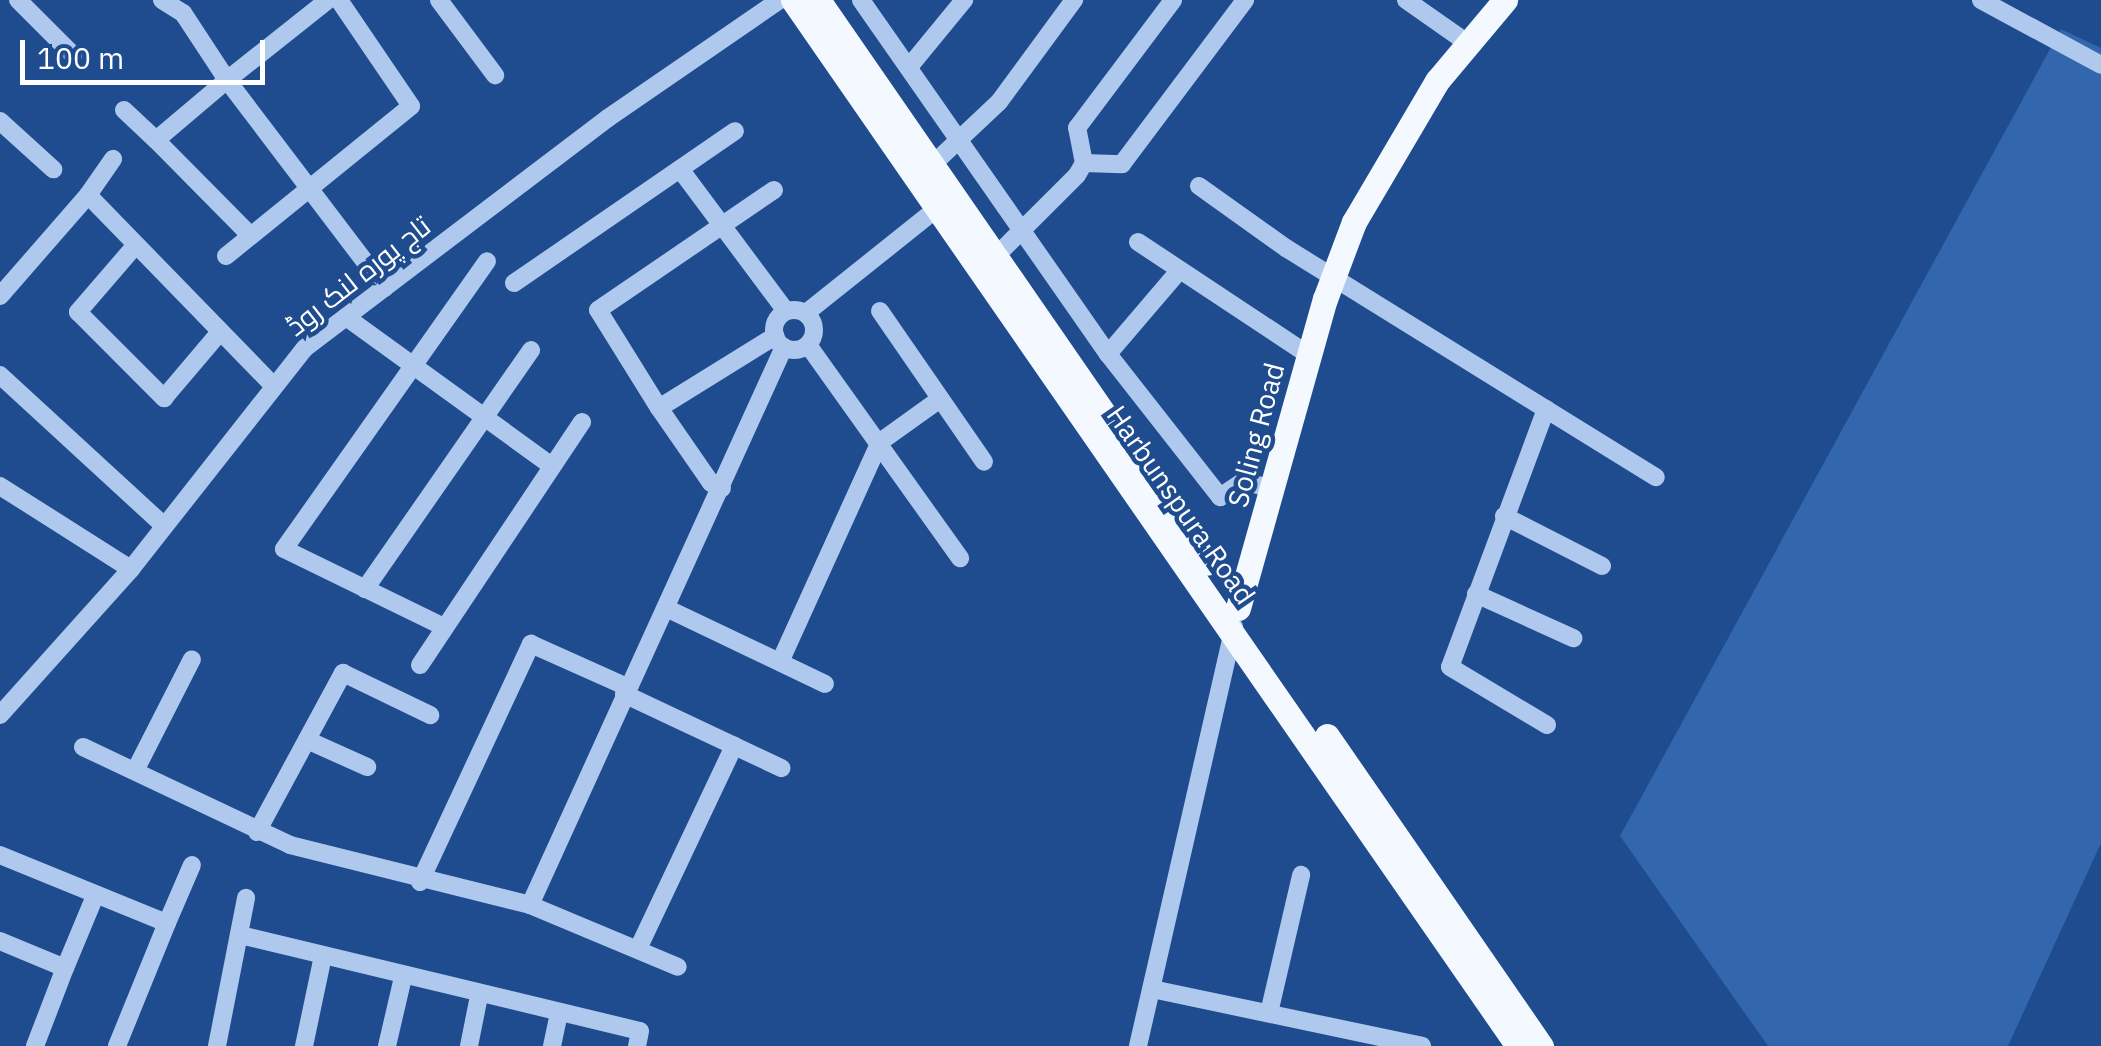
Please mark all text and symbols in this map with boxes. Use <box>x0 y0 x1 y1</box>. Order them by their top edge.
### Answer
scale bar <box>25 20 270 82</box>
text: 100 m <box>37 38 124 77</box>
street label: تاج پورہ لنک روڈ <box>279 209 437 343</box>
street label: Soling Road <box>1221 359 1291 511</box>
street label: Harbunspura Road <box>1100 399 1262 611</box>

